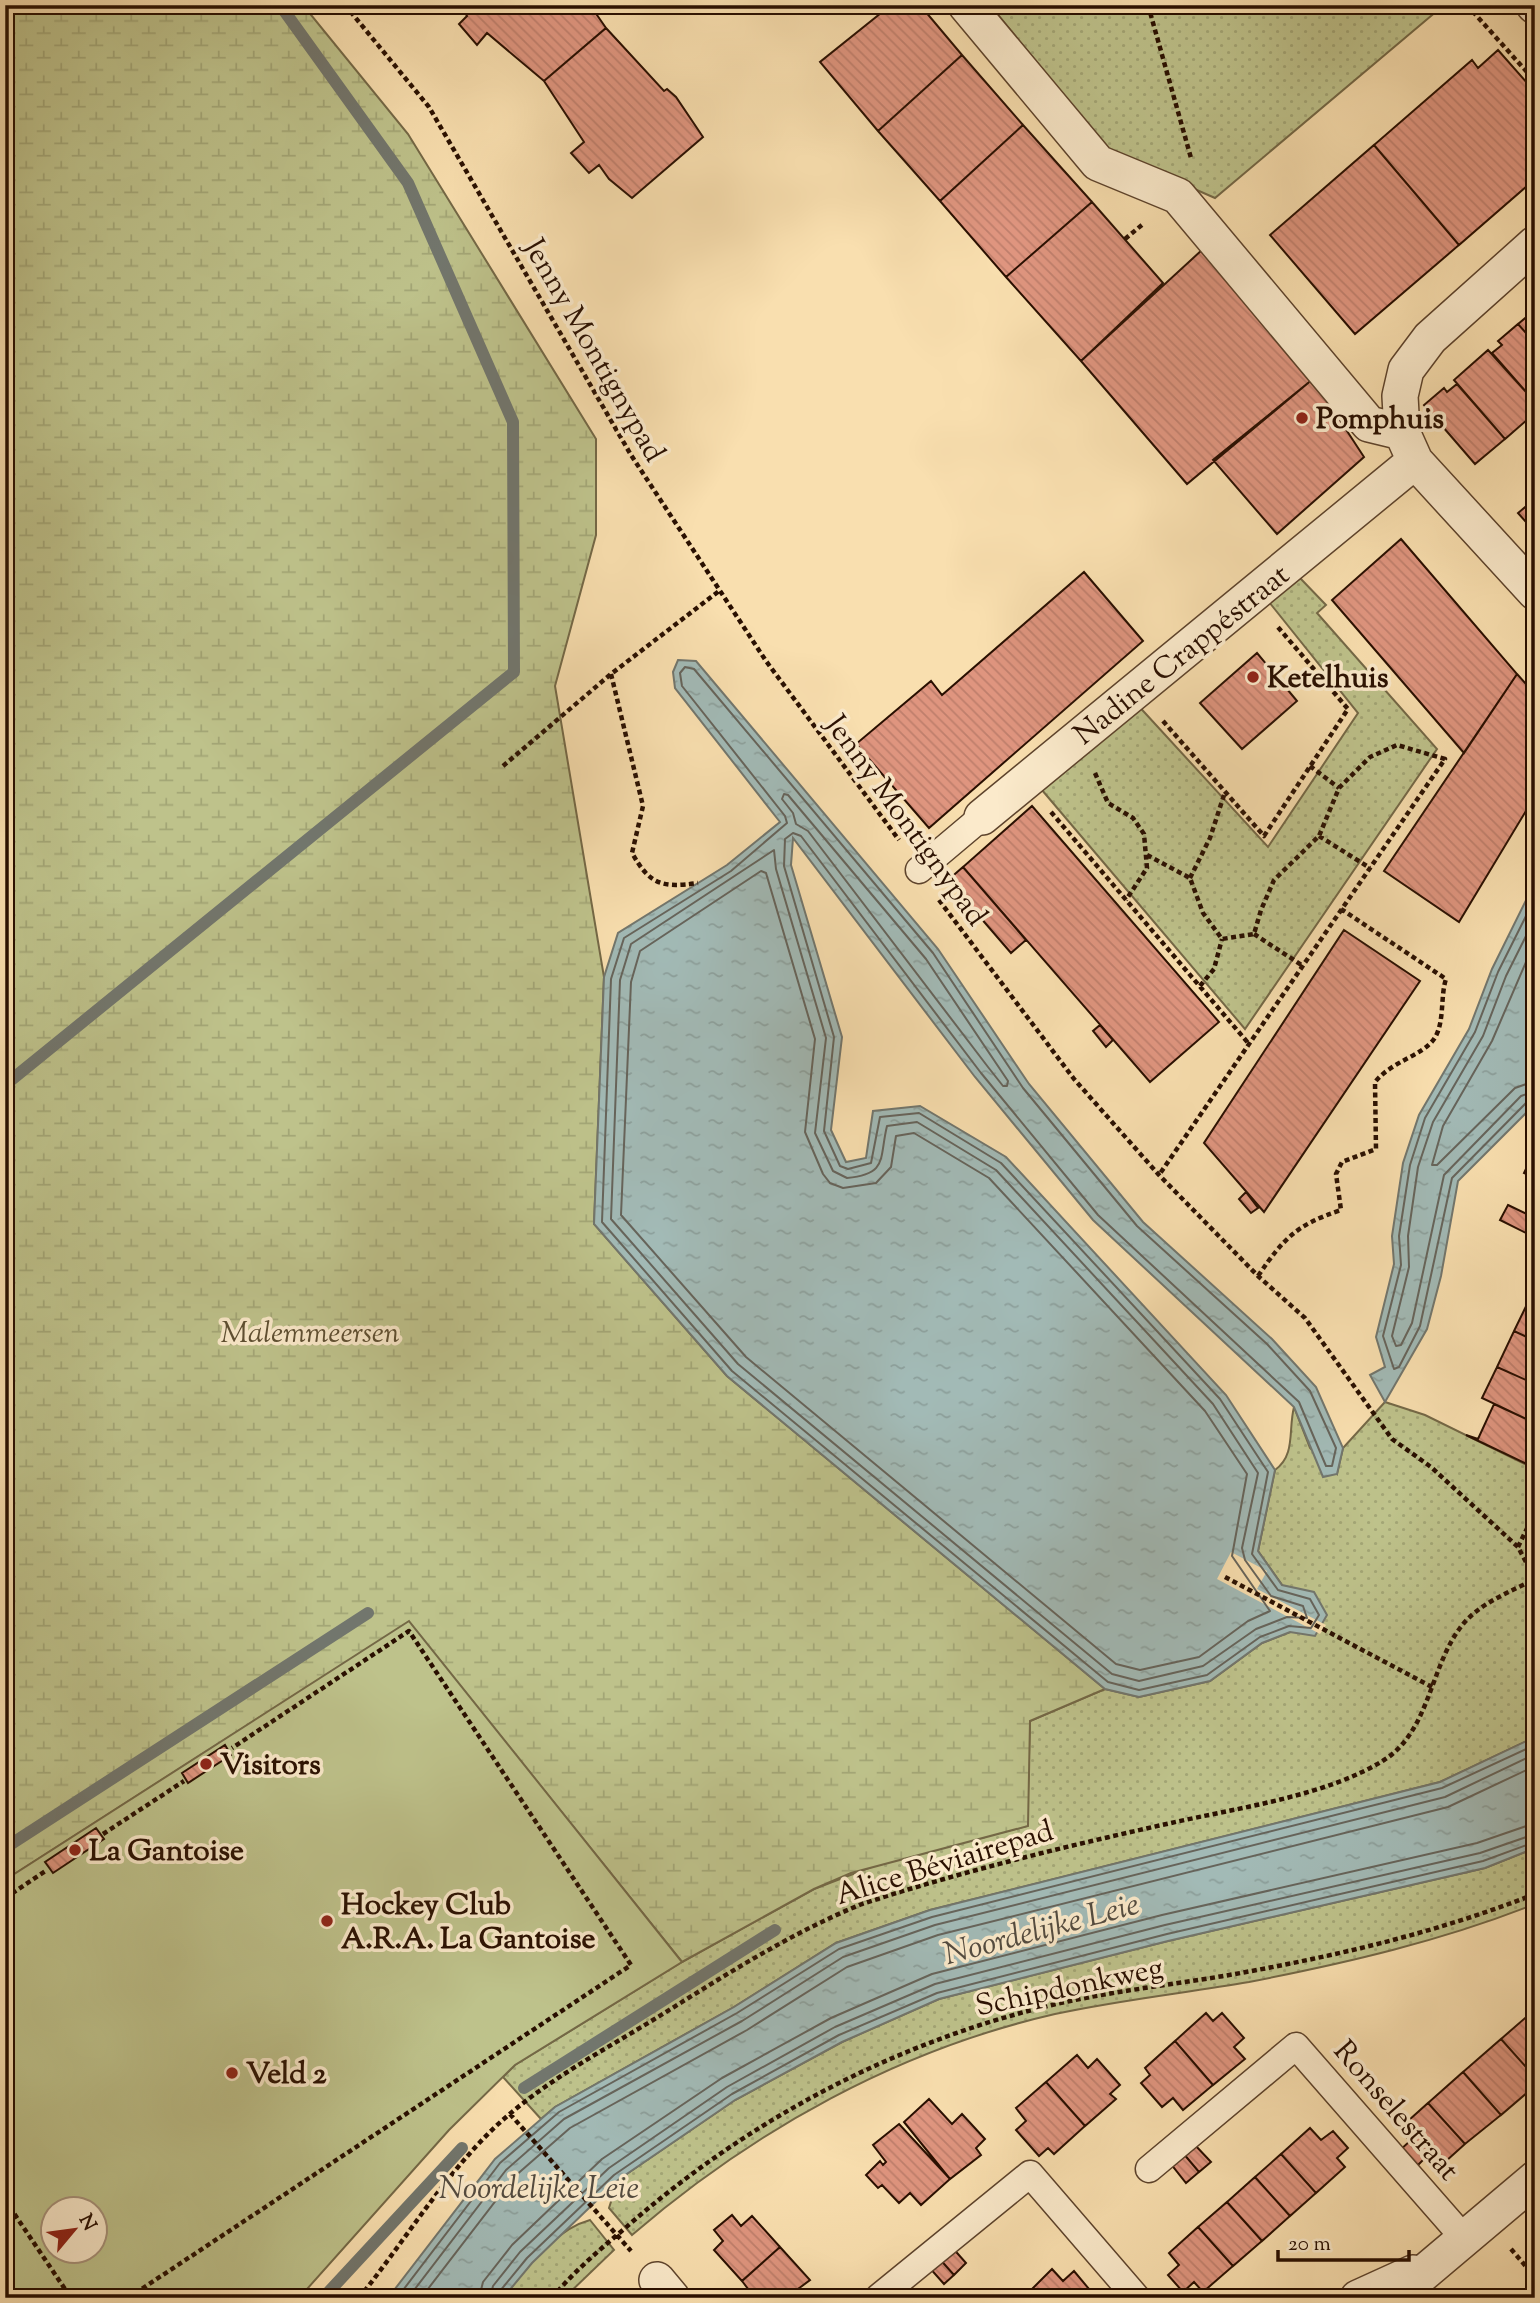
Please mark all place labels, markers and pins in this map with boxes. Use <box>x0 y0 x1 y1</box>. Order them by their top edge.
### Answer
place label: Pomphuis <box>1316 399 1444 442</box>
marker: Pomphuis <box>1294 410 1310 426</box>
place label: Ketelhuis <box>1267 658 1389 701</box>
marker: Ketelhuis <box>1245 669 1261 685</box>
place label: Visitors <box>220 1745 321 1788</box>
marker: Visitors <box>198 1756 214 1772</box>
place label: La Gantoise <box>89 1831 244 1874</box>
marker: La Gantoise <box>67 1842 83 1858</box>
place label: Hockey Club A.R.A. La Gantoise <box>341 1885 595 1962</box>
marker: Hockey Club A.R.A. La Gantoise <box>319 1913 335 1929</box>
place label: Veld 2 <box>246 2054 327 2097</box>
marker: Veld 2 <box>224 2065 240 2081</box>

